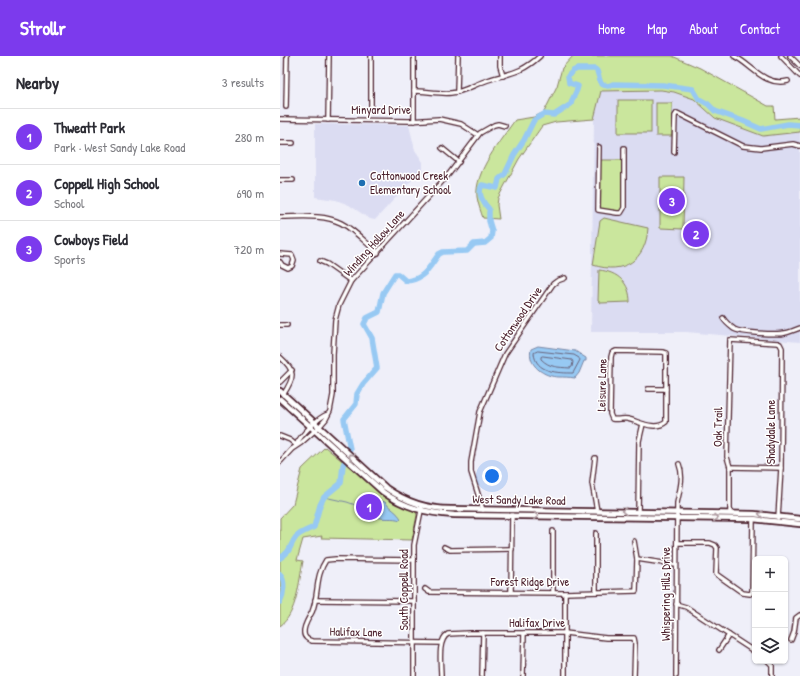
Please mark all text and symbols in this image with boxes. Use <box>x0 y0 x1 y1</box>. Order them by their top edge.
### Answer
text: Strollr <box>20 15 66 41</box>
text: Home <box>598 19 625 38</box>
text: Map <box>647 19 667 38</box>
text: About <box>689 19 718 38</box>
text: Contact <box>740 19 780 38</box>
text: Nearby <box>16 71 59 94</box>
text: 3 results <box>222 73 264 91</box>
street label: Minyard Drive <box>351 101 411 118</box>
text: Thweatt Park <box>54 117 125 138</box>
text: 1 <box>27 128 31 146</box>
text: 280 m <box>235 128 264 146</box>
text: Park · West Sandy Lake Road <box>54 138 185 156</box>
place label: Cottonwood Creek Elementary School <box>370 167 452 198</box>
text: Coppell High School <box>54 173 159 194</box>
marker: Cottonwood Creek Elementary School <box>357 178 367 188</box>
text: 2 <box>26 184 32 202</box>
text: 690 m <box>236 184 264 202</box>
pin: 3 <box>659 186 685 216</box>
text: School <box>54 194 84 212</box>
street label: Winding Hollow Lane <box>339 205 408 280</box>
pin: 2 <box>683 219 709 249</box>
text: Cowboys Field <box>54 229 128 250</box>
text: 3 <box>26 240 32 258</box>
text: 720 m <box>234 240 264 258</box>
text: Sports <box>54 250 85 268</box>
street label: Cottonwood Drive <box>490 283 546 355</box>
street label: Leisure Lane <box>593 358 610 412</box>
street label: Shadydale Lane <box>762 400 779 464</box>
street label: Oak Trail <box>709 406 726 447</box>
one-way arrow <box>348 453 356 461</box>
your location <box>482 466 502 486</box>
street label: West Sandy Lake Road <box>472 490 566 509</box>
pin: 1 <box>356 492 382 522</box>
one-way arrow <box>621 507 627 516</box>
one-way arrow <box>758 510 764 519</box>
one-way arrow <box>533 512 539 520</box>
one-way arrow <box>713 514 719 523</box>
street label: Whispering Hills Drive <box>657 547 674 641</box>
street label: South Coppell Road <box>395 549 412 631</box>
map controls <box>752 556 788 664</box>
button: + <box>752 556 788 592</box>
street label: Forest Ridge Drive <box>490 573 569 590</box>
button: − <box>752 592 788 628</box>
street label: Halifax Drive <box>509 614 565 631</box>
street label: Halifax Lane <box>330 623 383 640</box>
button: layers <box>752 628 788 664</box>

